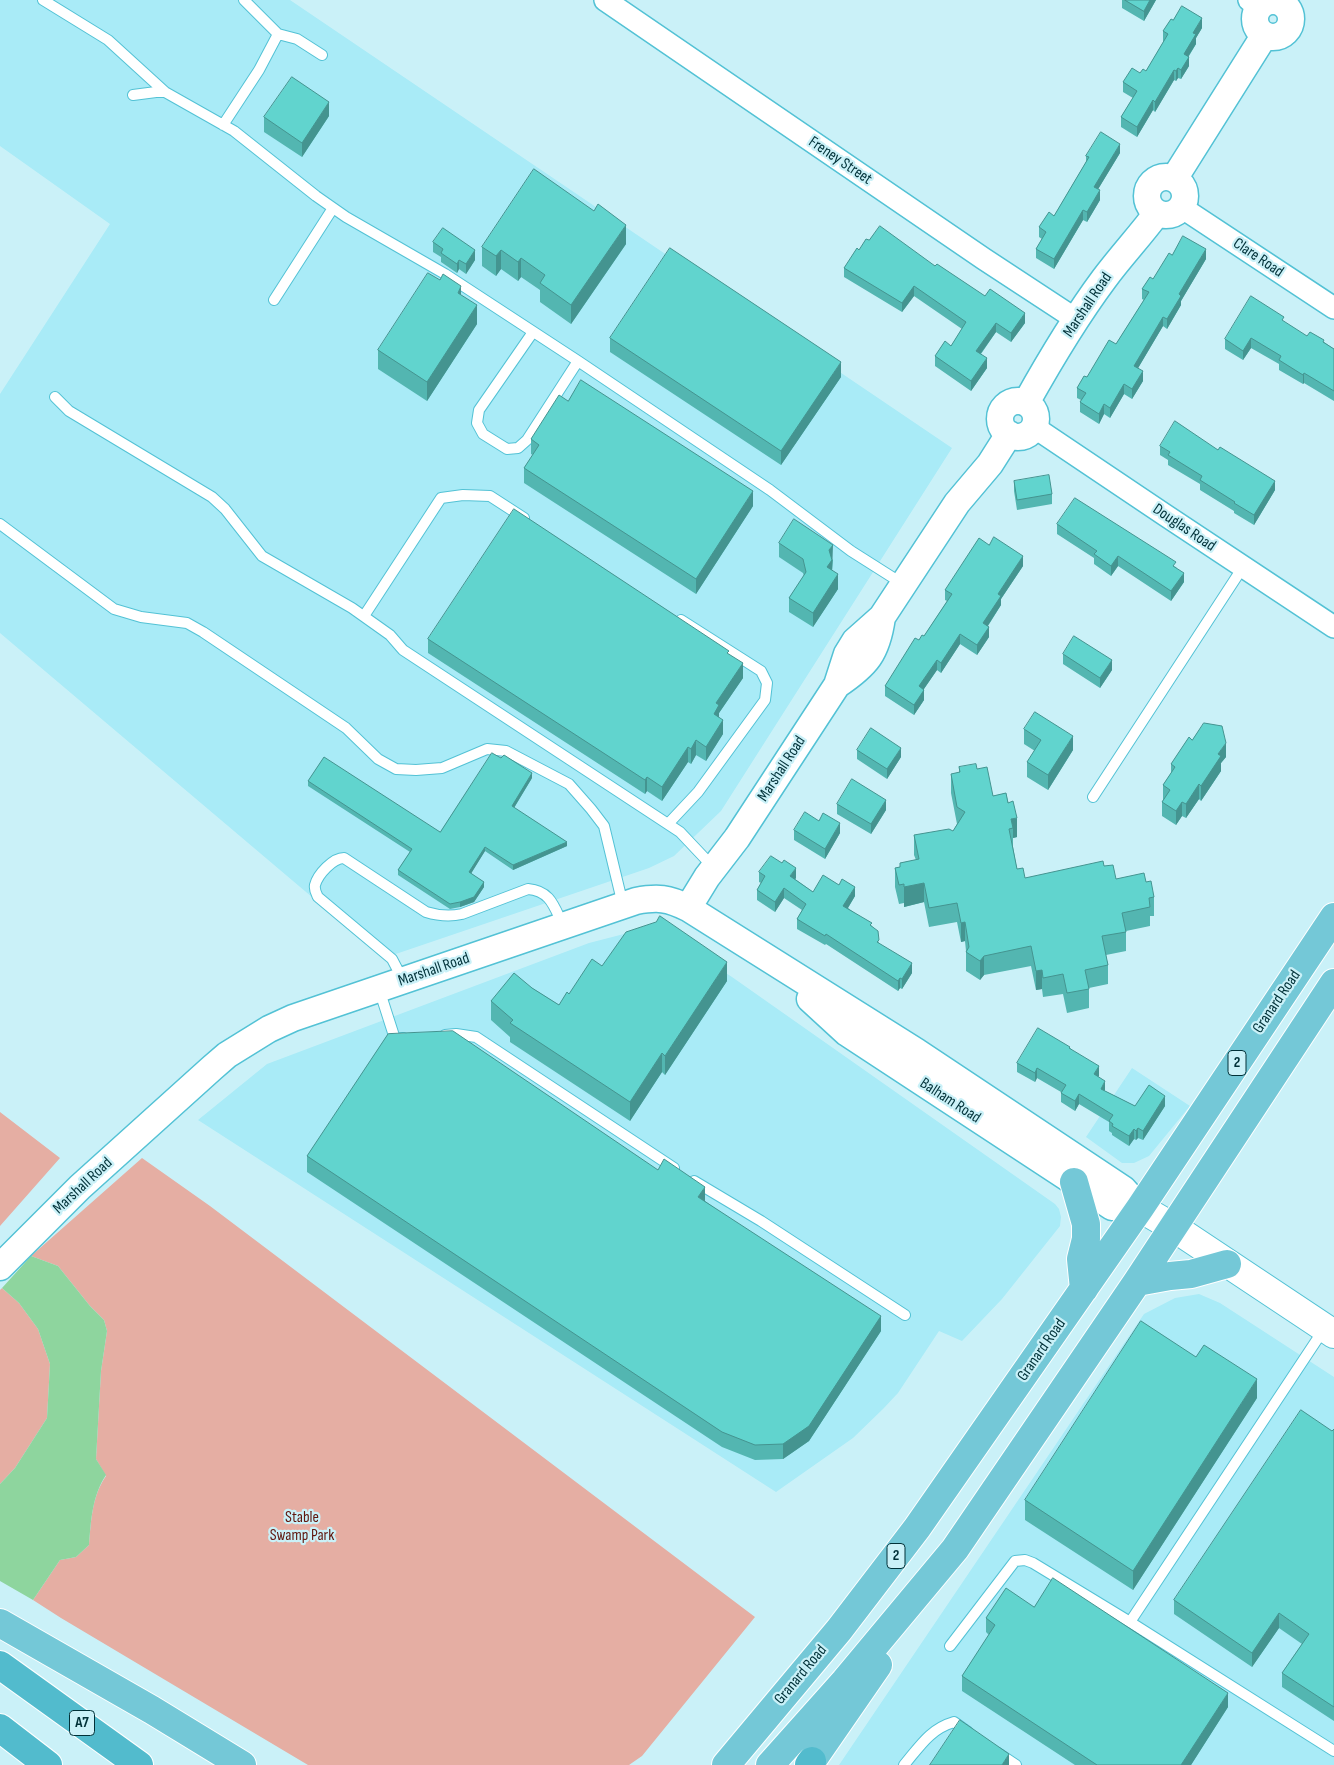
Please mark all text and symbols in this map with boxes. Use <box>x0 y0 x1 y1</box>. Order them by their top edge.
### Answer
street label: Freney Street <box>805 133 875 189</box>
street label: Clare Road <box>1229 234 1287 282</box>
street label: Marshall Road <box>1059 269 1117 341</box>
street label: Douglas Road <box>1149 500 1219 556</box>
street label: Marshall Road <box>754 733 810 805</box>
street label: Marshall Road <box>396 949 472 991</box>
street label: Granard Road <box>1249 967 1305 1037</box>
road number: 2 <box>1228 1050 1246 1076</box>
street label: Balham Road <box>916 1074 984 1128</box>
street label: Marshall Road <box>49 1154 117 1218</box>
street label: Granard Road <box>1014 1315 1070 1385</box>
park label: Stable Swamp Park <box>270 1508 334 1546</box>
road number: 2 <box>887 1544 905 1568</box>
street label: Granard Road <box>771 1641 831 1709</box>
road number: A7 <box>70 1710 94 1736</box>

